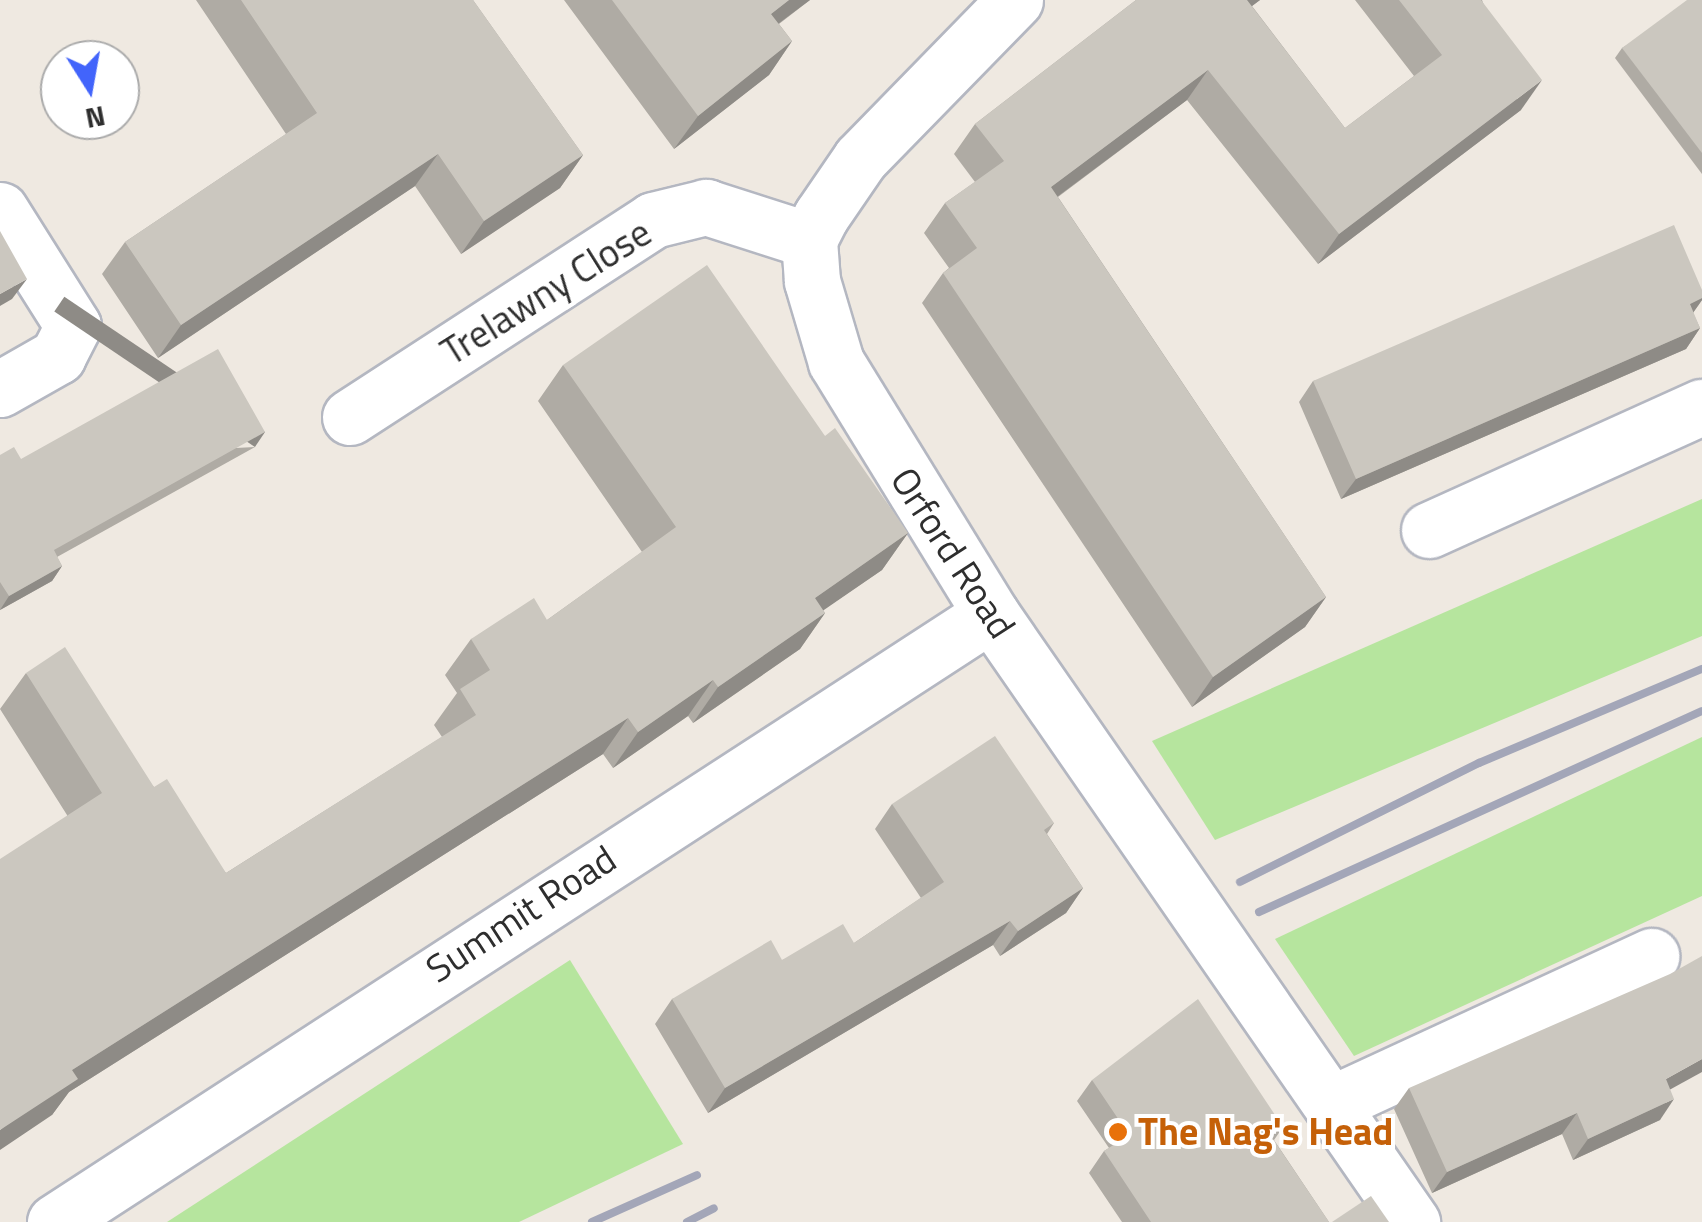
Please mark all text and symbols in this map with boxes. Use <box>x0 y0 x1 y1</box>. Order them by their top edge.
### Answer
north arrow <box>40 40 140 140</box>
text: N <box>82 95 109 141</box>
street label: Trelawny Close <box>433 209 659 375</box>
street label: Orford Road <box>881 459 1025 647</box>
street label: Summit Road <box>418 836 624 992</box>
place label: The Nag's Head <box>1138 1109 1393 1155</box>
marker: The Nag's Head <box>1107 1121 1129 1143</box>

